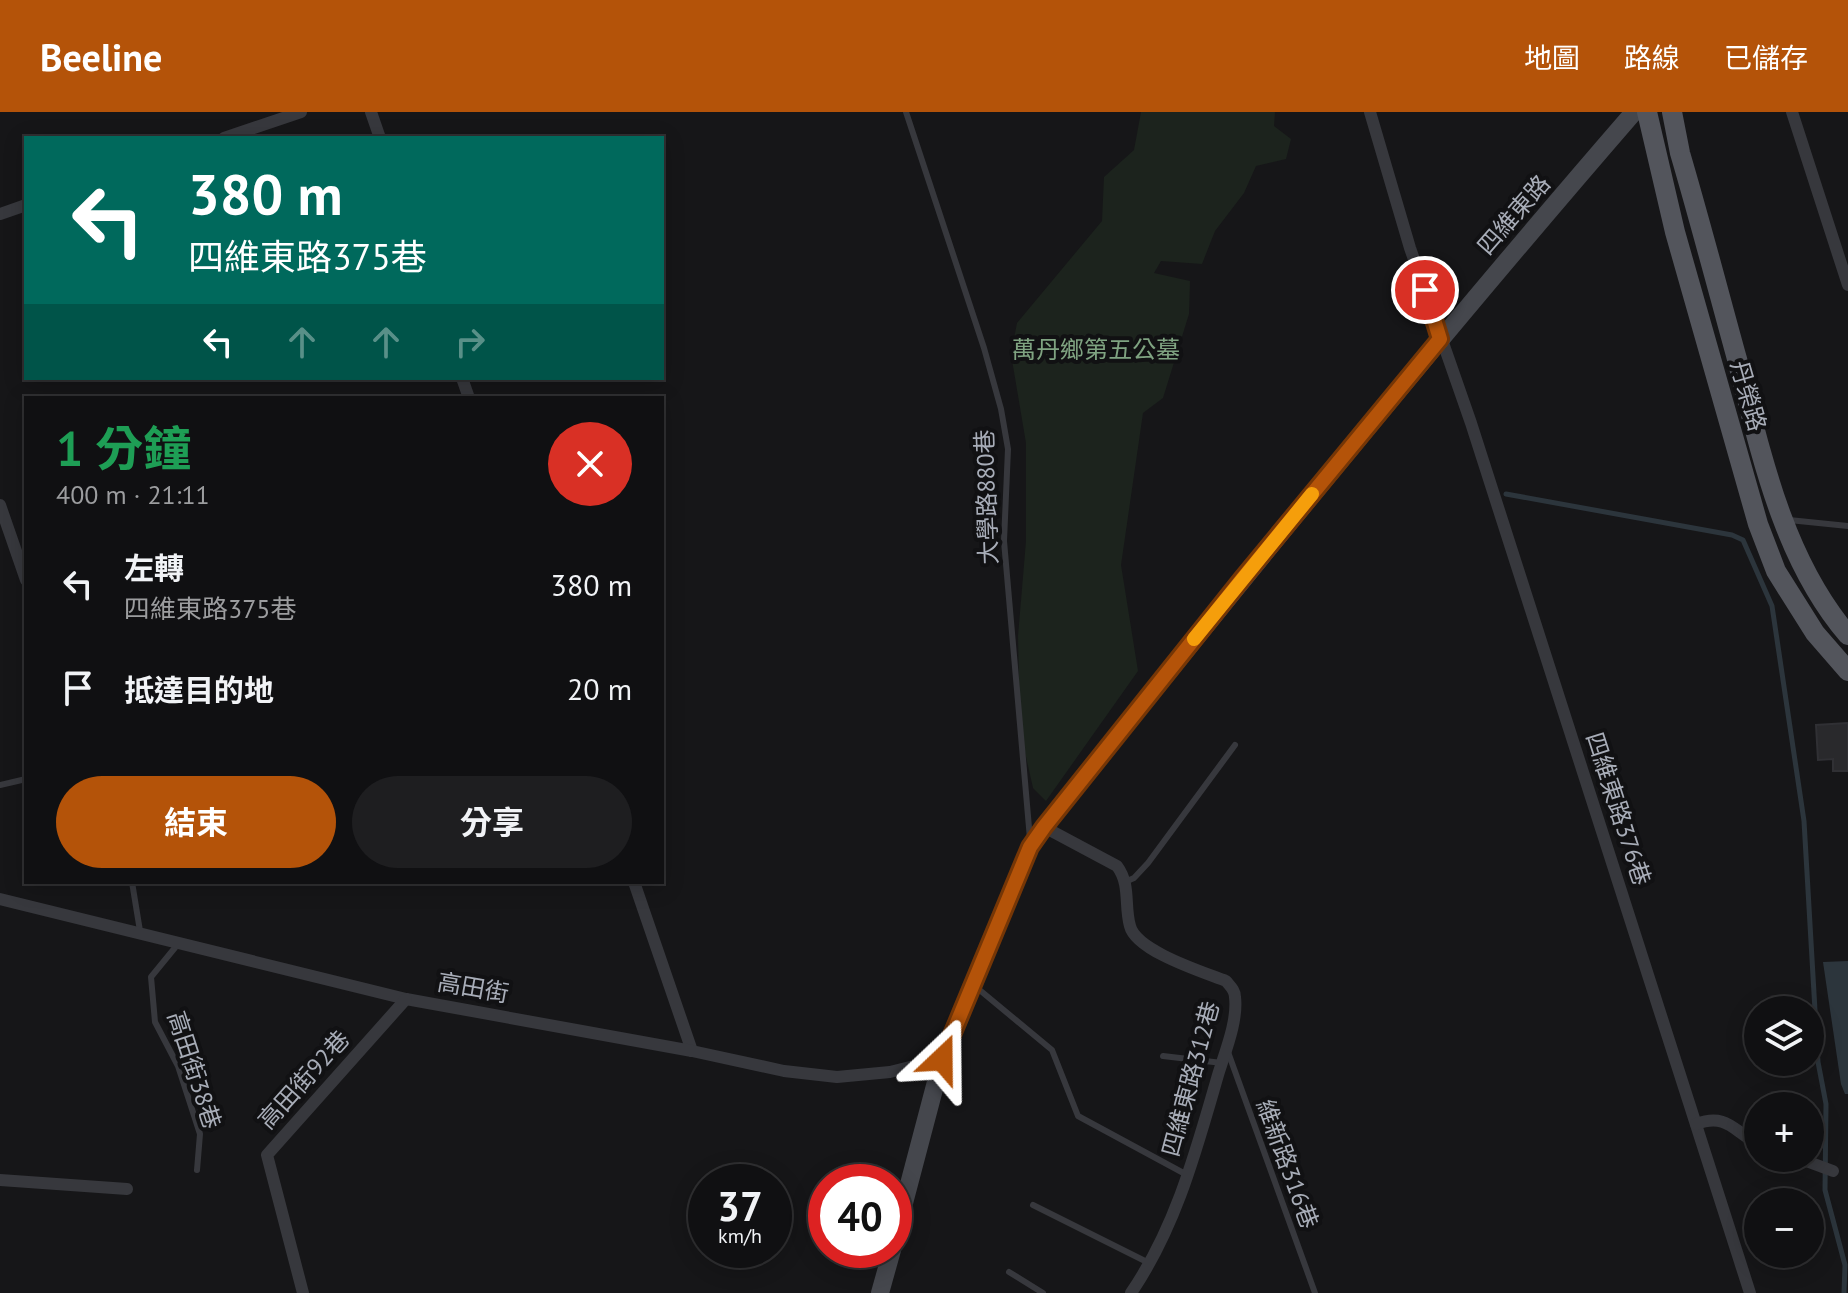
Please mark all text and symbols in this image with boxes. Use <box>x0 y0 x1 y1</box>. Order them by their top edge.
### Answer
text: Beeline <box>40 32 162 81</box>
text: 地圖 <box>1524 39 1580 76</box>
text: 路線 <box>1624 39 1680 76</box>
text: 已儲存 <box>1724 39 1808 76</box>
text: 380 m <box>188 158 343 230</box>
icon: left <box>56 168 160 272</box>
street label: 四維東路 <box>1470 168 1557 261</box>
text: 四維東路375巷 <box>188 233 427 280</box>
pin <box>1391 256 1459 324</box>
icon: arrive <box>1403 268 1447 312</box>
icon: left <box>196 320 240 364</box>
icon: ahead <box>280 320 324 364</box>
icon: ahead <box>364 320 408 364</box>
icon: right <box>448 320 492 364</box>
park label: 萬丹鄉第五公墓 <box>1012 334 1180 365</box>
street label: 丹榮路 <box>1724 357 1773 435</box>
text: 1 分鐘 <box>56 417 191 479</box>
button: close <box>548 422 632 506</box>
street label: 大學路880巷 <box>969 429 1004 565</box>
text: 400 m · 21:11 <box>56 478 210 511</box>
text: 左轉 <box>124 548 184 587</box>
icon: left <box>56 562 100 606</box>
text: 380 m <box>551 565 632 604</box>
text: 四維東路375巷 <box>124 592 297 625</box>
icon: arrive <box>56 666 100 710</box>
text: 20 m <box>567 669 632 708</box>
text: 抵達目的地 <box>124 670 274 709</box>
street label: 四維東路376巷 <box>1579 728 1658 889</box>
button: 結束 <box>56 776 336 868</box>
button: 分享 <box>352 776 632 868</box>
street label: 高田街 <box>435 966 511 1009</box>
map controls <box>1744 996 1824 1268</box>
button: layers <box>1744 996 1824 1076</box>
street label: 四維東路312巷 <box>1155 998 1226 1160</box>
street label: 高田街38巷 <box>161 1007 228 1133</box>
position arrow <box>900 1017 984 1101</box>
street label: 高田街92巷 <box>251 1024 356 1135</box>
button: + <box>1744 1092 1824 1172</box>
street label: 維新路316巷 <box>1250 1095 1325 1233</box>
speed limit sign: 40 <box>808 1164 912 1268</box>
text: 37 <box>717 1180 763 1232</box>
button: − <box>1744 1188 1824 1268</box>
text: km/h <box>718 1223 762 1249</box>

